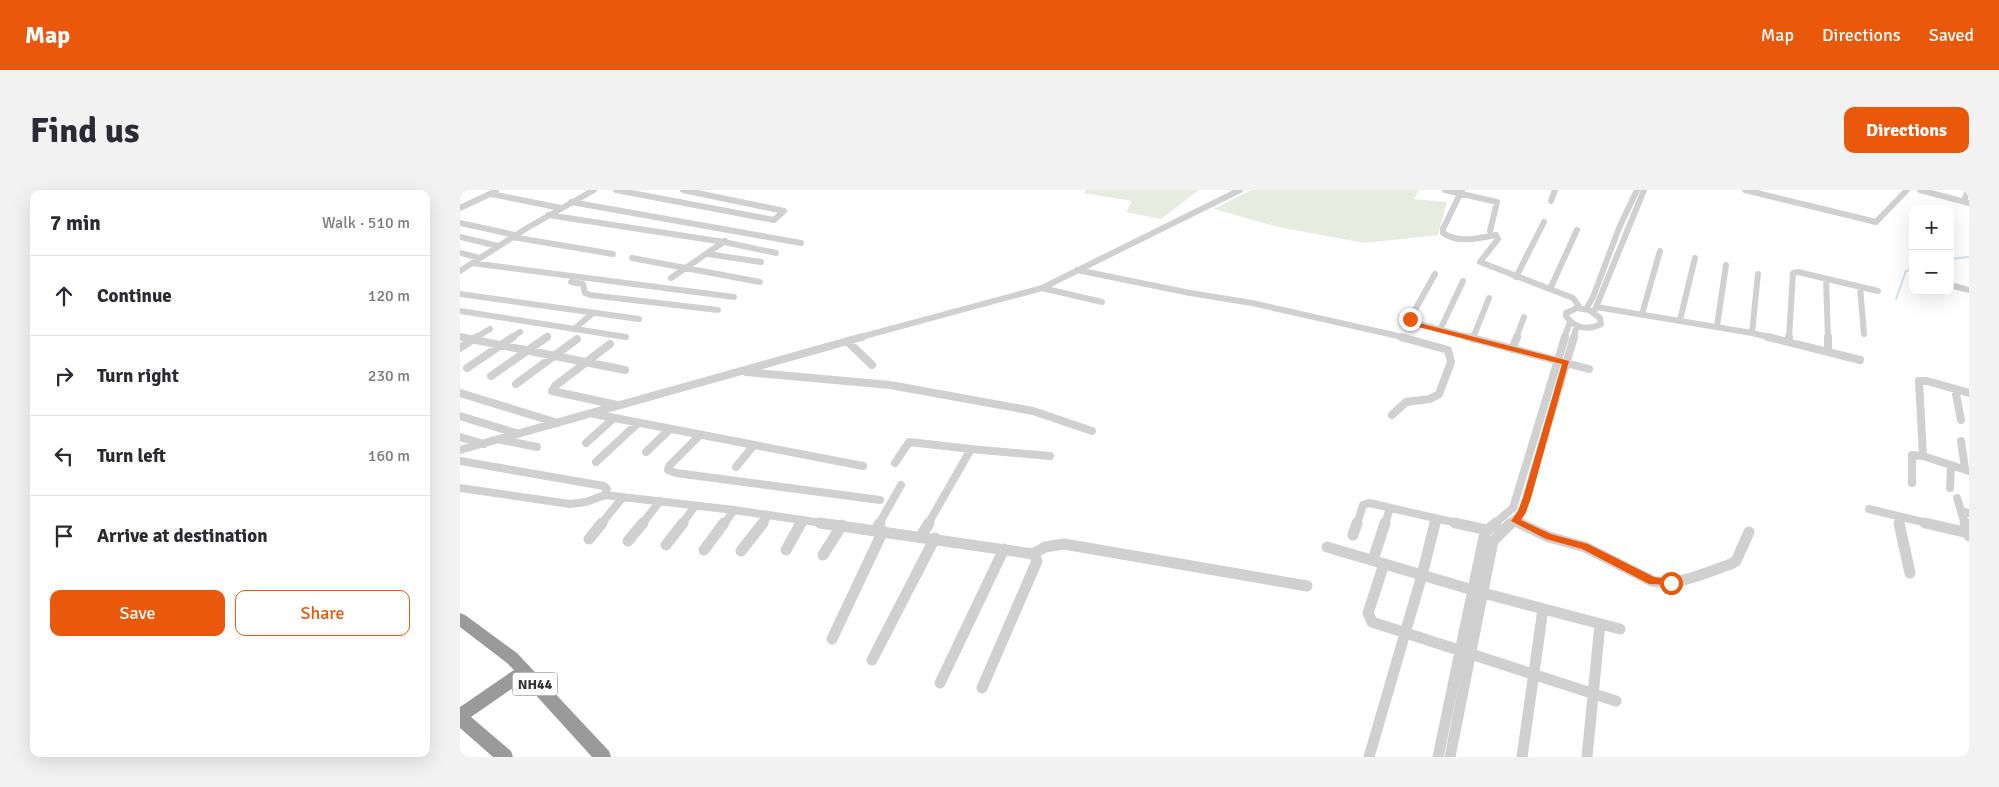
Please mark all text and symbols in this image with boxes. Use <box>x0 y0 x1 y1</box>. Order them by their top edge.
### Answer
text: Map <box>25 20 70 50</box>
text: Map <box>1761 24 1794 46</box>
text: Directions <box>1822 24 1901 46</box>
text: Saved <box>1929 24 1974 46</box>
button: Directions <box>1844 107 1969 153</box>
text: Find us <box>30 109 140 152</box>
map controls <box>1909 205 1954 295</box>
button: + <box>1909 205 1954 250</box>
text: 7 min <box>50 210 101 236</box>
text: Walk · 510 m <box>322 213 410 233</box>
button: − <box>1909 250 1954 295</box>
icon: ahead <box>50 282 78 310</box>
text: Continue <box>97 284 172 308</box>
text: 120 m <box>368 286 410 306</box>
route end <box>1399 308 1422 331</box>
icon: right <box>50 362 78 390</box>
text: Turn right <box>97 364 179 388</box>
text: 230 m <box>368 366 410 386</box>
icon: left <box>50 442 78 470</box>
text: Turn left <box>97 444 166 468</box>
text: 160 m <box>368 446 410 466</box>
icon: arrive <box>50 522 78 550</box>
text: Arrive at destination <box>97 524 268 548</box>
route start <box>1660 572 1683 595</box>
button: Save <box>50 590 225 636</box>
button: Share <box>235 590 410 636</box>
road number: NH44 <box>512 672 558 696</box>

